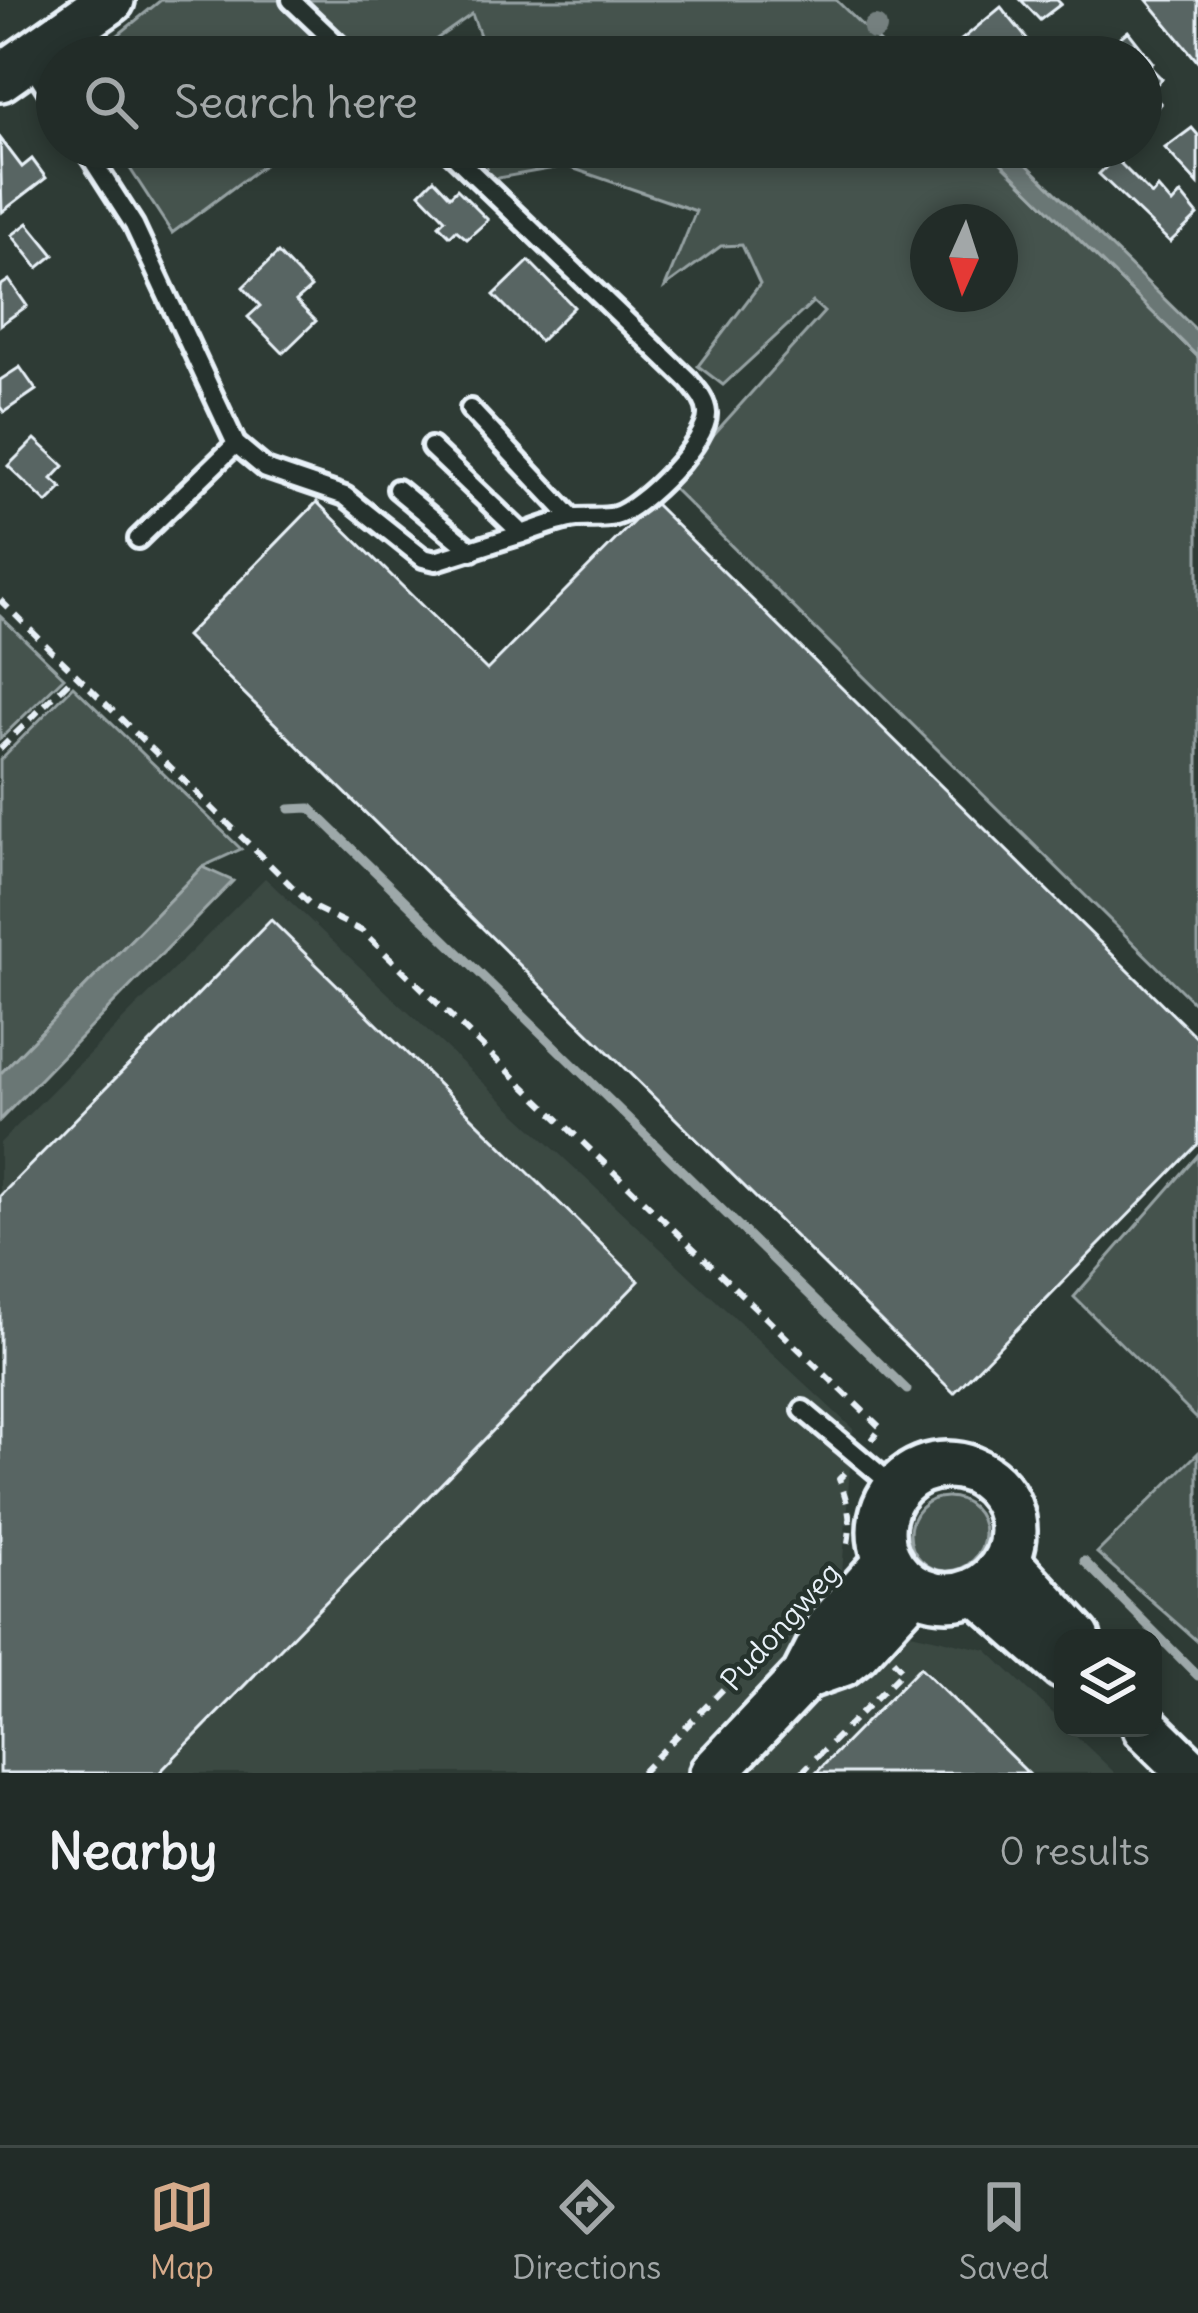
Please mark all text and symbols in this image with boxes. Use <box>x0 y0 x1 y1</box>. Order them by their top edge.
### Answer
search box <box>36 36 1162 168</box>
icon: search <box>78 69 144 135</box>
text: Search here <box>174 74 418 130</box>
north arrow <box>910 204 1018 312</box>
street label: Pudongweg <box>712 1554 848 1698</box>
map controls <box>1054 1629 1162 1737</box>
button: layers <box>1054 1629 1162 1737</box>
text: Nearby <box>48 1819 217 1883</box>
text: 0 results <box>999 1827 1150 1876</box>
tab: Map <box>149 2174 215 2288</box>
tab: Directions <box>512 2174 661 2288</box>
tab: Saved <box>959 2174 1049 2288</box>

